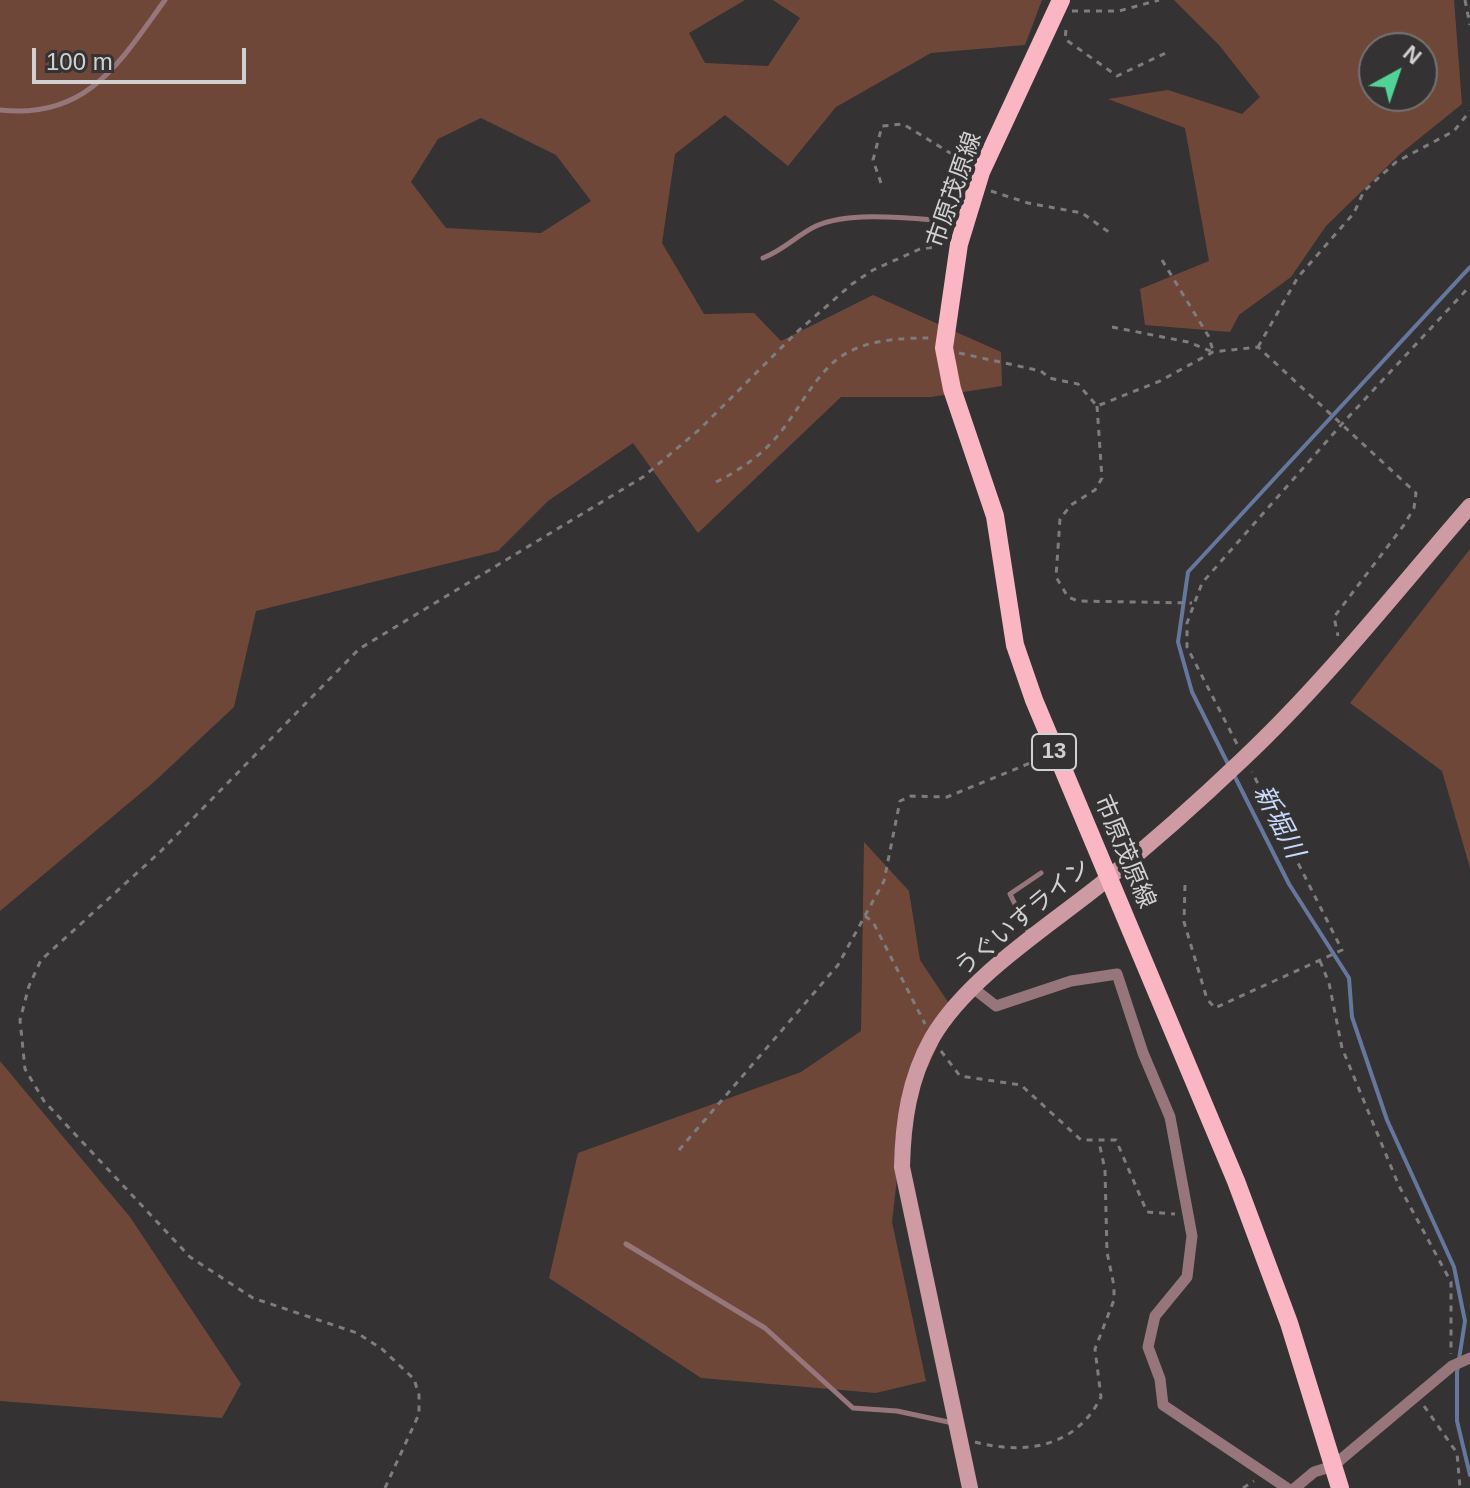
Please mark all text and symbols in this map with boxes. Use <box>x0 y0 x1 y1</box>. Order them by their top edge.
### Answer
scale bar <box>36 32 250 82</box>
north arrow <box>1358 32 1438 112</box>
text: N <box>1398 40 1427 69</box>
text: 100 m <box>46 48 113 75</box>
street label: 市原茂原線 <box>922 129 988 251</box>
road number: 13 <box>1032 734 1076 770</box>
water label: 新堀川 <box>1246 780 1310 864</box>
street label: 市原茂原線 <box>1087 791 1161 913</box>
street label: うぐいすライン <box>949 853 1097 983</box>

